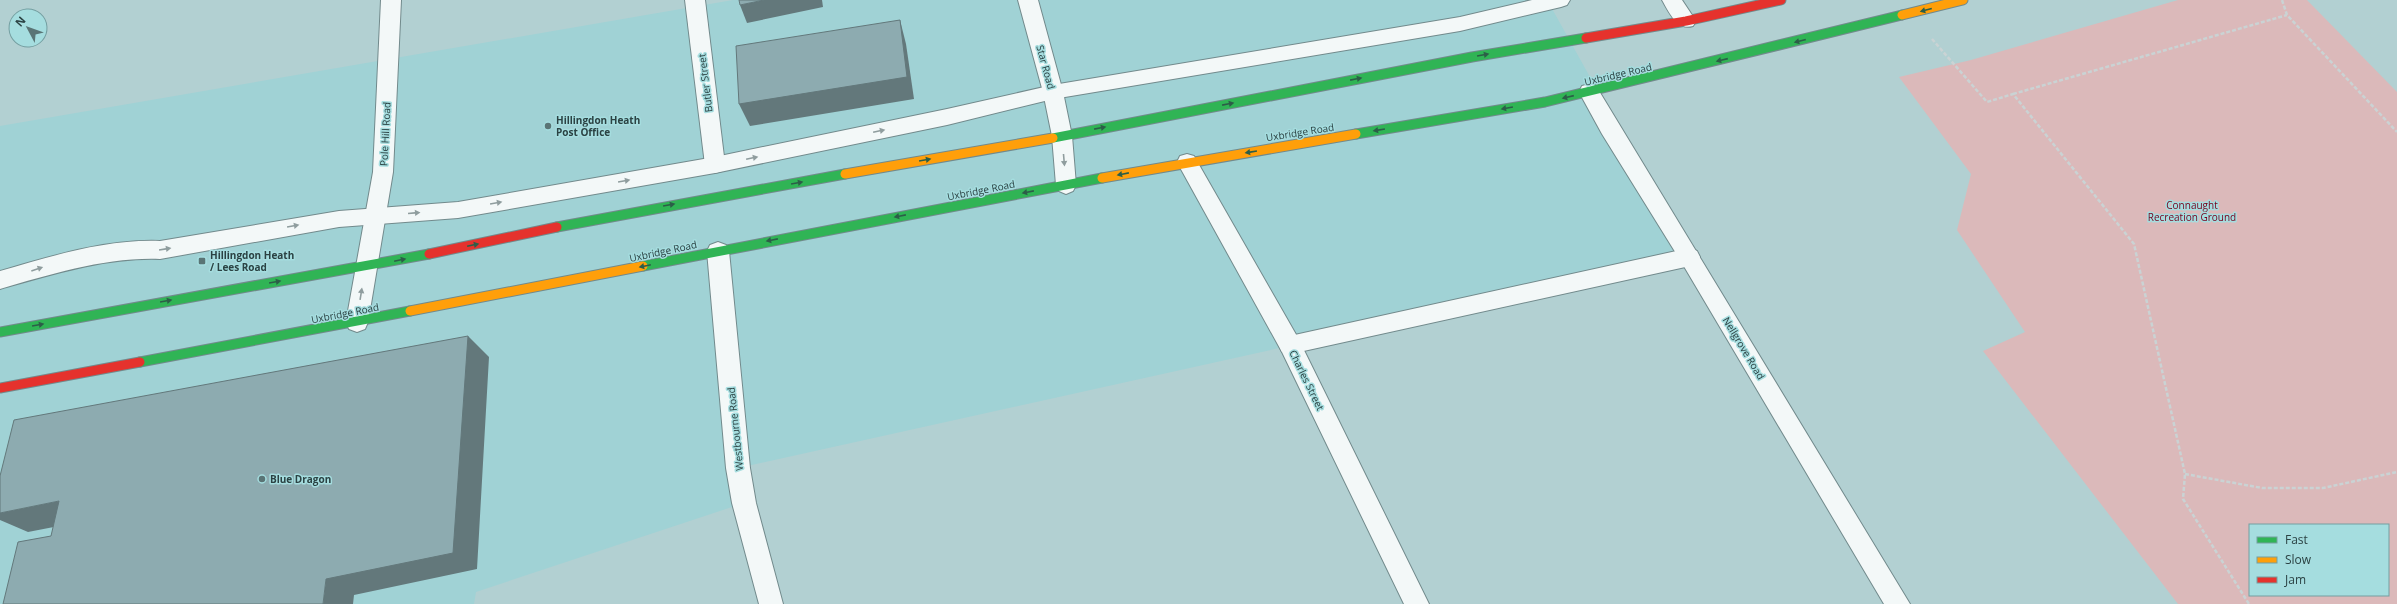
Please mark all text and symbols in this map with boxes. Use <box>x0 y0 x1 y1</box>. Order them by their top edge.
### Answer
one-way arrow <box>1919 7 1931 13</box>
north arrow <box>8 8 48 48</box>
text: N <box>11 13 29 29</box>
one-way arrow <box>1793 39 1806 45</box>
street label: Star Road <box>1033 43 1059 91</box>
street label: Butler Street <box>694 52 716 113</box>
one-way arrow <box>1477 52 1489 58</box>
one-way arrow <box>1716 58 1728 64</box>
street label: Uxbridge Road <box>1583 59 1653 89</box>
one-way arrow <box>1349 76 1362 82</box>
one-way arrow <box>1562 94 1575 100</box>
one-way arrow <box>1222 100 1234 106</box>
street label: Pole Hill Road <box>376 102 394 166</box>
one-way arrow <box>1501 106 1513 112</box>
place label: Hillingdon Heath Post Office <box>556 113 640 139</box>
street label: Uxbridge Road <box>1265 120 1335 144</box>
marker: Hillingdon Heath Post Office <box>543 121 553 131</box>
one-way arrow <box>1094 125 1106 131</box>
one-way arrow <box>1373 127 1385 133</box>
one-way arrow <box>873 128 885 134</box>
one-way arrow <box>1245 149 1257 155</box>
one-way arrow <box>746 154 758 160</box>
one-way arrow <box>1060 154 1067 166</box>
one-way arrow <box>919 157 931 163</box>
one-way arrow <box>1117 172 1129 178</box>
street label: Uxbridge Road <box>946 177 1016 203</box>
one-way arrow <box>618 178 630 184</box>
one-way arrow <box>791 179 803 185</box>
one-way arrow <box>1021 189 1034 195</box>
park label: Connaught Recreation Ground <box>2148 198 2236 224</box>
one-way arrow <box>490 200 502 206</box>
one-way arrow <box>663 202 675 208</box>
one-way arrow <box>408 210 420 217</box>
one-way arrow <box>894 214 906 220</box>
one-way arrow <box>287 223 299 229</box>
street label: Uxbridge Road <box>628 237 698 265</box>
one-way arrow <box>766 238 778 244</box>
one-way arrow <box>467 241 479 247</box>
one-way arrow <box>159 245 171 251</box>
place label: Hillingdon Heath / Lees Road <box>210 248 294 274</box>
marker: Hillingdon Heath / Lees Road <box>197 256 207 266</box>
one-way arrow <box>394 257 406 263</box>
one-way arrow <box>638 264 651 270</box>
one-way arrow <box>32 266 44 272</box>
one-way arrow <box>269 279 281 285</box>
one-way arrow <box>358 288 364 301</box>
one-way arrow <box>160 298 172 304</box>
street label: Uxbridge Road <box>310 300 380 326</box>
street label: Nellgrove Road <box>1720 314 1768 382</box>
one-way arrow <box>32 322 44 328</box>
street label: Charles Street <box>1286 347 1328 413</box>
street label: Westbourne Road <box>724 387 746 471</box>
place label: Blue Dragon <box>270 472 331 486</box>
marker: Blue Dragon <box>257 474 267 484</box>
legend <box>2249 524 2389 596</box>
text: Fast <box>2285 531 2308 548</box>
text: Slow <box>2285 551 2312 568</box>
text: Jam <box>2284 571 2306 588</box>

